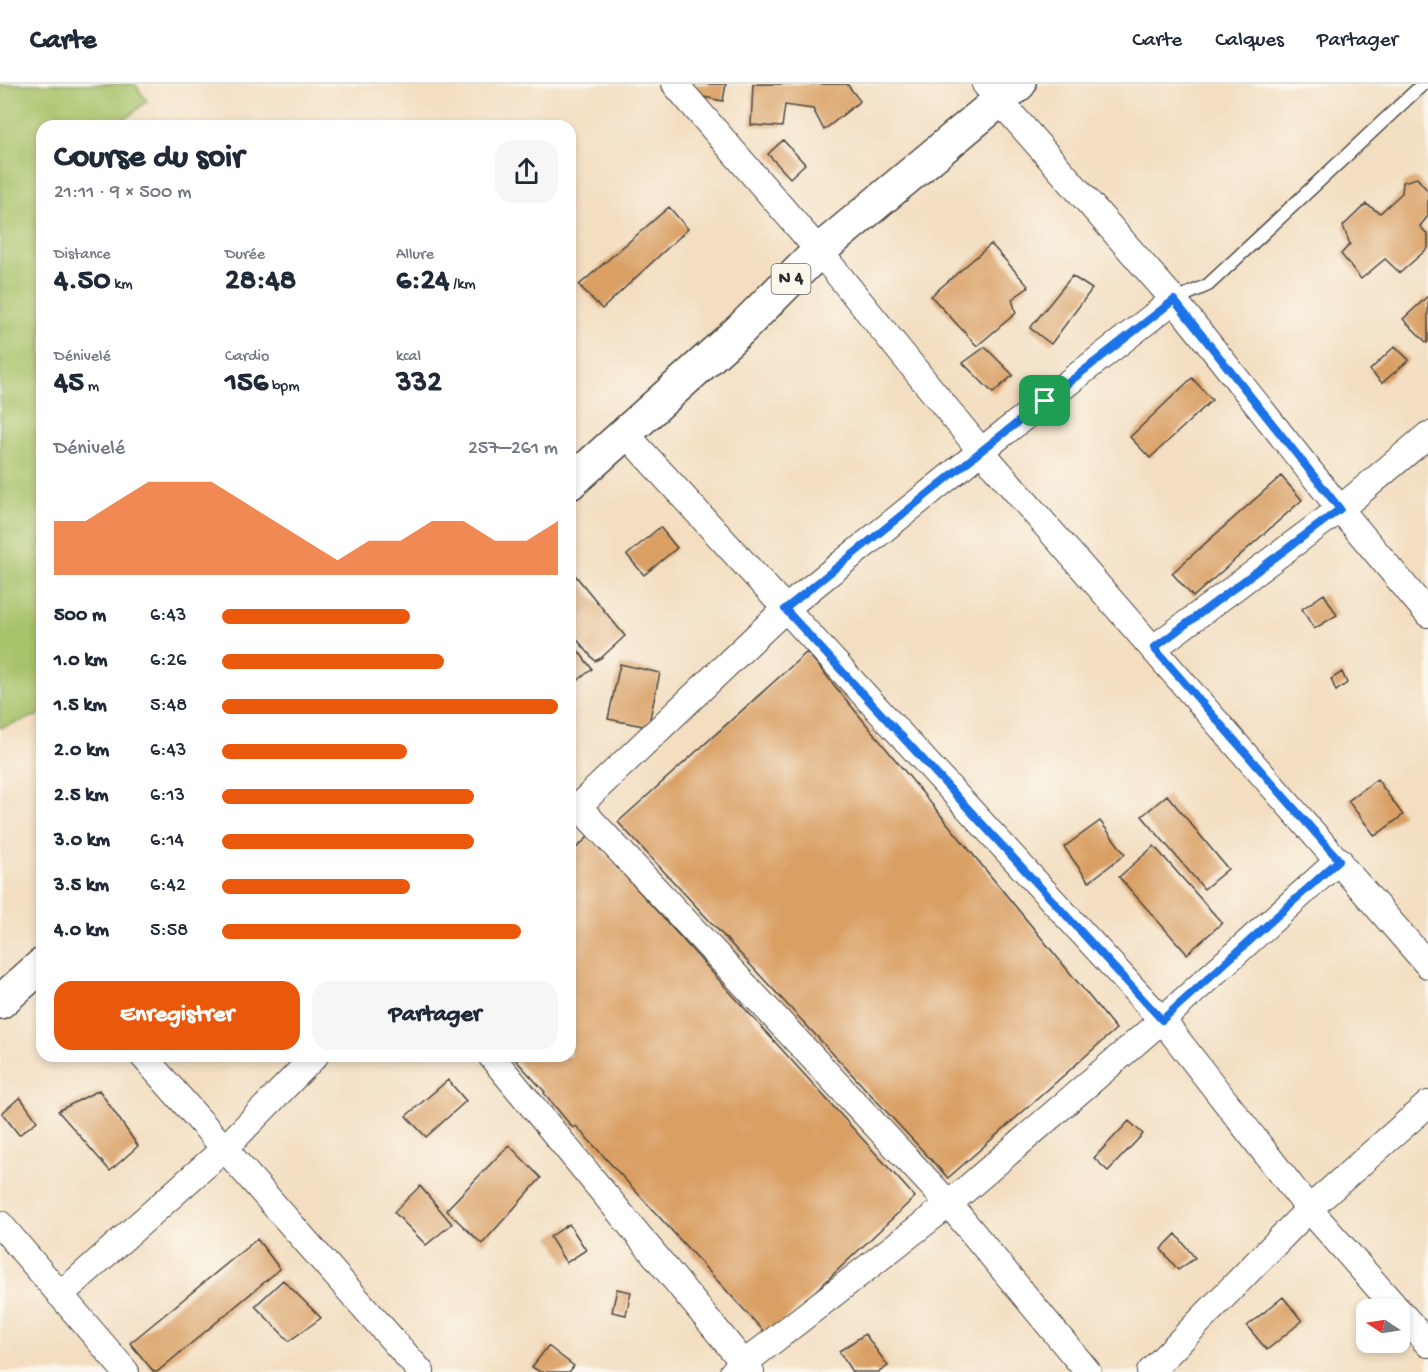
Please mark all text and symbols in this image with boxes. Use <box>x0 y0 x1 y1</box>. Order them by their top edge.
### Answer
text: Carte <box>30 25 97 58</box>
text: Carte <box>1132 29 1182 54</box>
text: Calques <box>1215 29 1284 54</box>
text: Partager <box>1317 29 1398 54</box>
text: Course du soir <box>54 140 244 178</box>
button: share <box>495 140 558 203</box>
text: 21:11 · 9 × 500 m <box>54 182 191 205</box>
text: Distance <box>54 246 111 265</box>
text: Durée <box>225 246 265 265</box>
text: Allure <box>396 246 434 265</box>
road number: N 4 <box>772 264 810 294</box>
text: 4.50 <box>54 265 110 300</box>
text: 28:48 <box>225 265 296 300</box>
text: 6:24 <box>396 265 450 300</box>
text: km <box>110 276 133 295</box>
text: /km <box>450 276 476 295</box>
text: Dénivelé <box>54 348 111 367</box>
text: Cardio <box>225 348 269 367</box>
text: kcal <box>396 348 421 367</box>
text: 45 <box>54 367 84 402</box>
text: 156 <box>225 367 268 402</box>
text: 332 <box>396 367 442 402</box>
pin <box>1019 375 1070 426</box>
text: m <box>84 378 99 397</box>
text: bpm <box>268 378 300 397</box>
icon: arrive <box>1028 384 1061 417</box>
text: Dénivelé <box>54 438 125 461</box>
text: 257–261 m <box>468 438 558 461</box>
text: 500 m <box>54 605 106 628</box>
text: 6:43 <box>150 605 186 628</box>
text: 1.0 km <box>54 650 108 673</box>
text: 6:26 <box>150 650 186 673</box>
text: 1.5 km <box>54 695 107 718</box>
text: 5:48 <box>150 695 187 718</box>
text: 2.0 km <box>54 740 109 763</box>
text: 6:43 <box>150 740 186 763</box>
text: 2.5 km <box>54 785 108 808</box>
text: 6:13 <box>150 785 185 808</box>
text: 3.0 km <box>54 830 110 853</box>
text: 6:14 <box>150 830 184 853</box>
text: 3.5 km <box>54 875 109 898</box>
text: 6:42 <box>150 875 186 898</box>
text: 4.0 km <box>54 920 109 943</box>
text: 5:58 <box>150 920 188 943</box>
button: Enregistrer <box>54 981 300 1050</box>
button: Partager <box>312 981 558 1050</box>
north arrow <box>1356 1299 1410 1353</box>
map controls <box>1356 1299 1410 1353</box>

